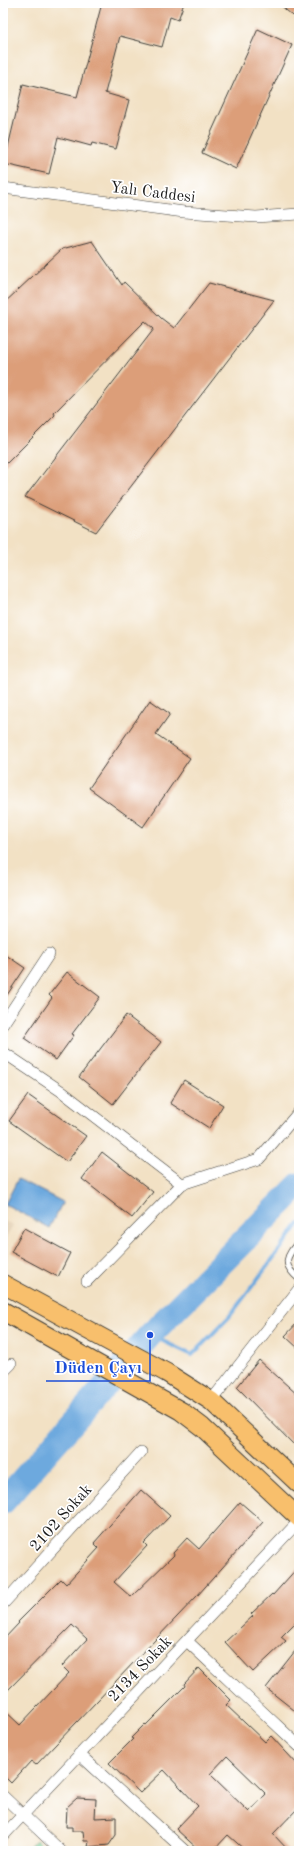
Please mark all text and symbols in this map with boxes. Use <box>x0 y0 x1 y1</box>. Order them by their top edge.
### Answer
street label: Yalı Caddesi <box>109 180 196 206</box>
callout: Düden Çayı <box>46 1352 150 1381</box>
text: Düden Çayı <box>54 1360 142 1377</box>
street label: 2102 Sokak <box>27 1482 96 1555</box>
street label: 2134 Sokak <box>106 1634 175 1705</box>

